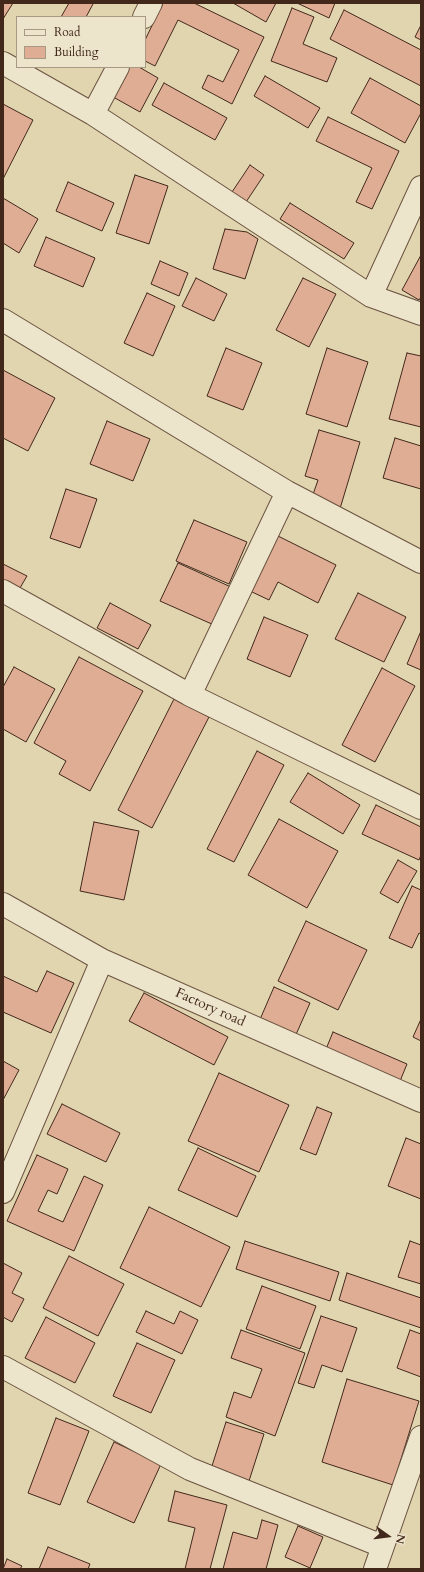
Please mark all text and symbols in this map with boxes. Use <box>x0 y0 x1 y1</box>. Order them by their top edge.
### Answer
legend <box>16 16 146 68</box>
text: Road <box>54 24 80 40</box>
text: Building <box>54 44 98 60</box>
street label: Factory road <box>172 985 248 1031</box>
north arrow <box>368 1516 408 1556</box>
text: N <box>392 1533 409 1545</box>

